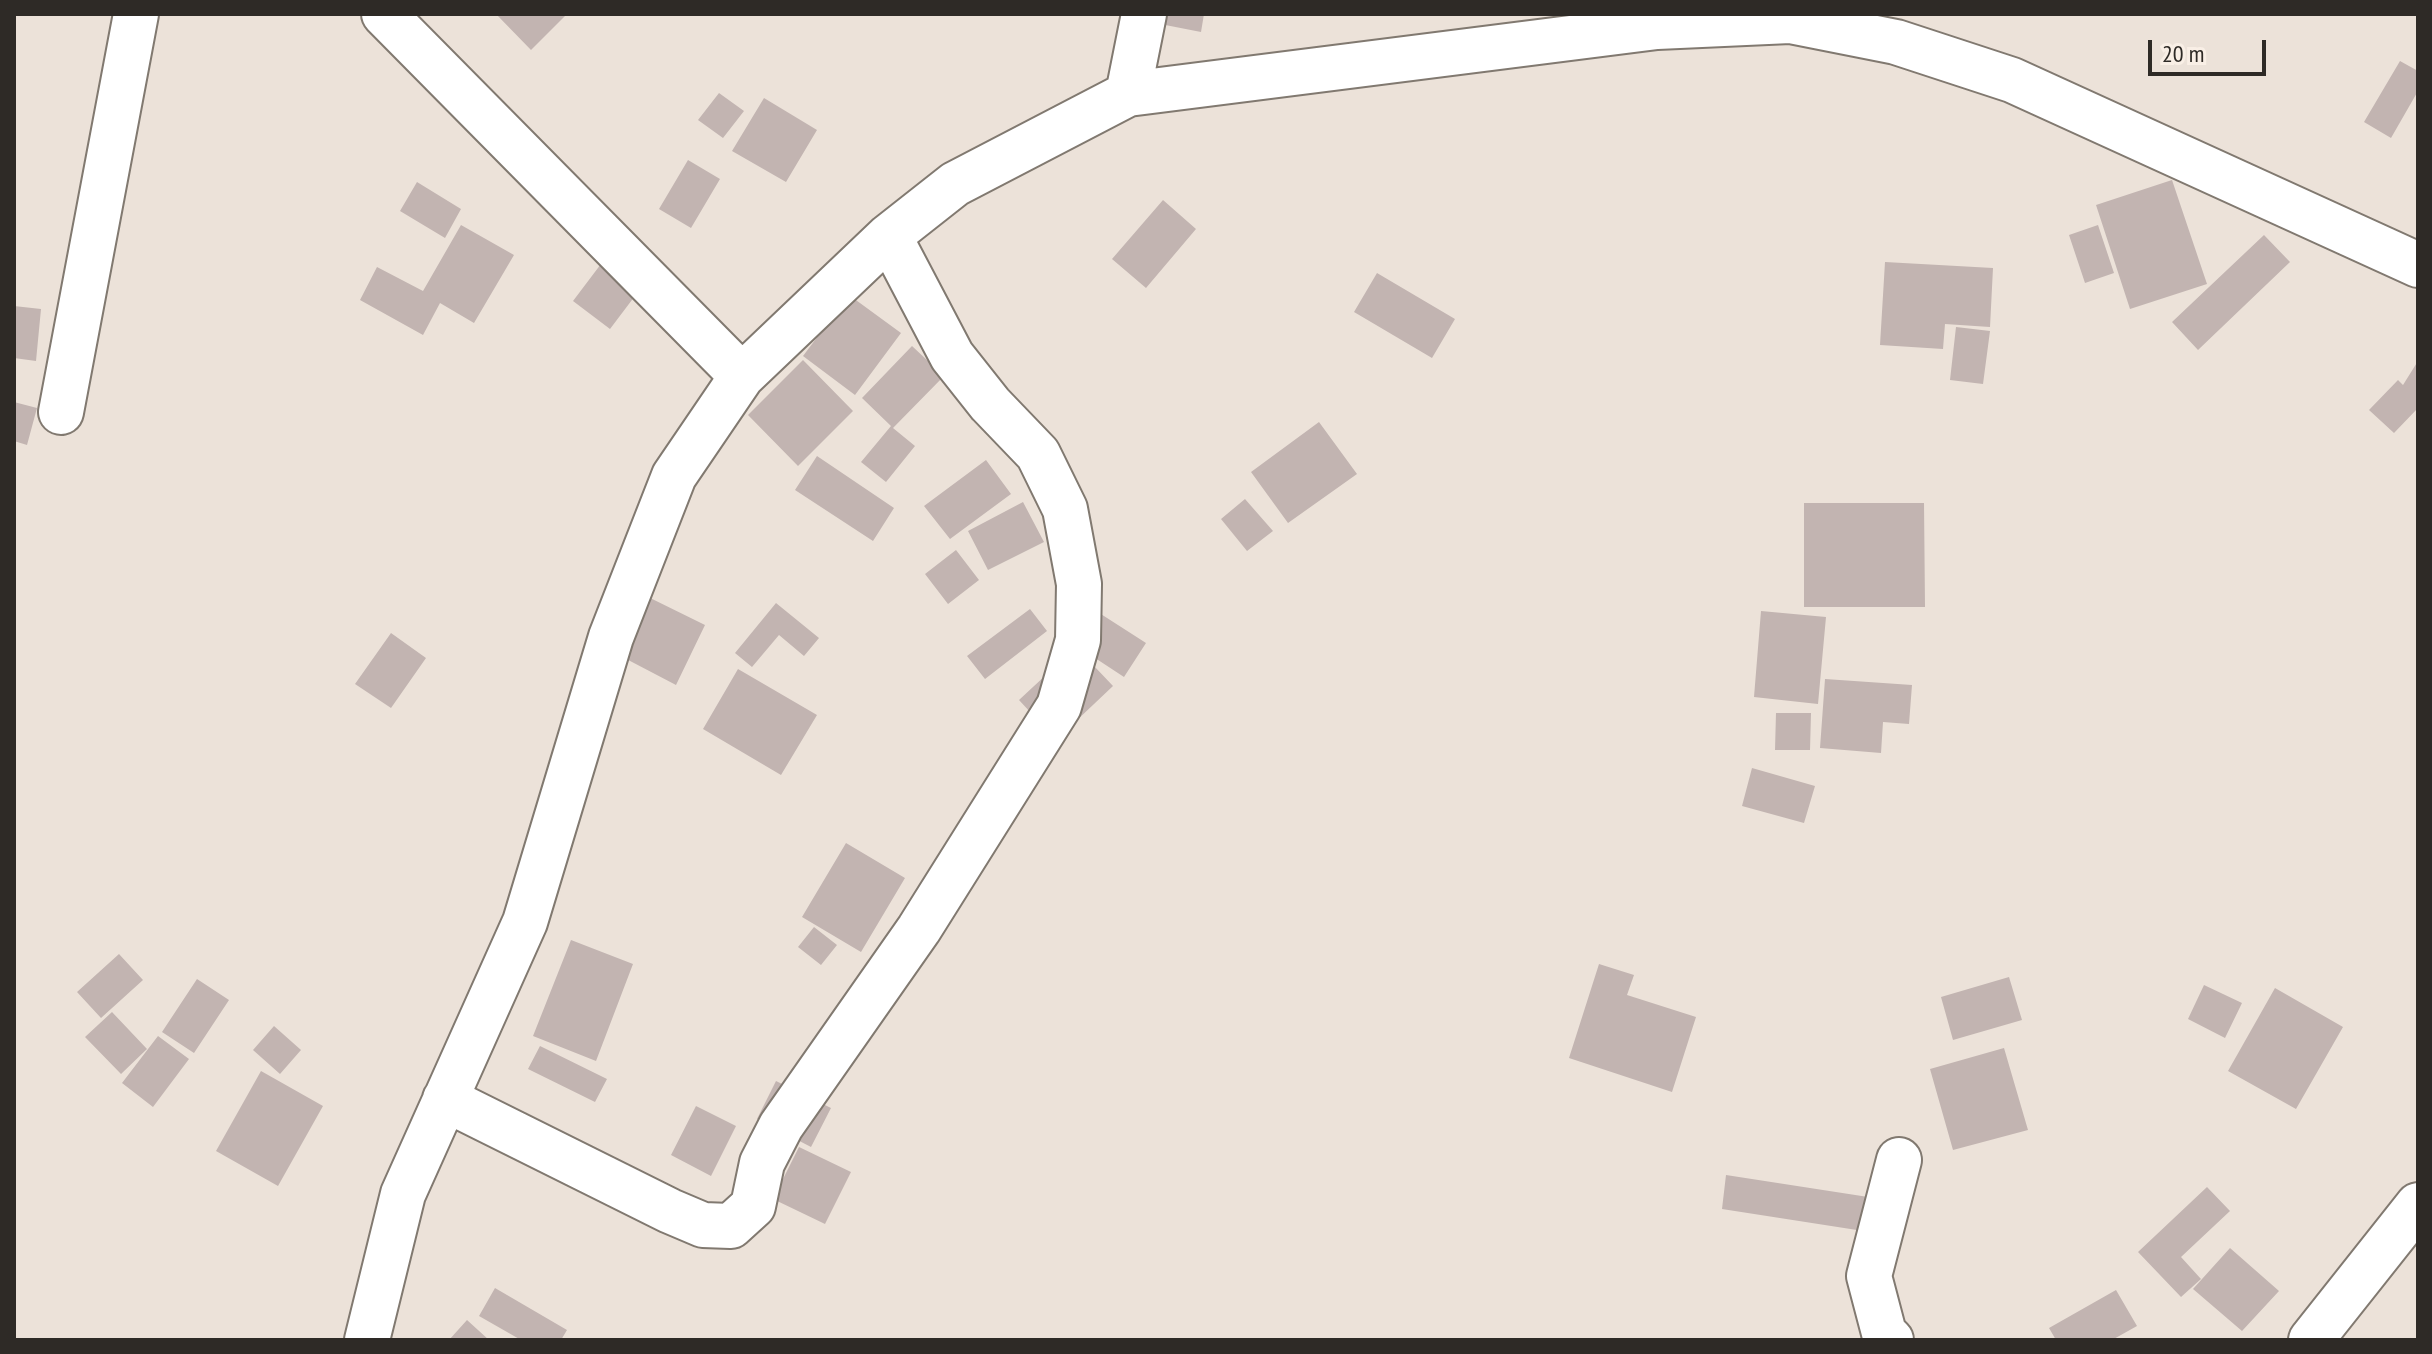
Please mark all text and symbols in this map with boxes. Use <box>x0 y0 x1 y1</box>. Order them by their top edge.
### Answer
scale bar <box>2152 24 2270 74</box>
text: 20 m <box>2162 38 2204 69</box>

